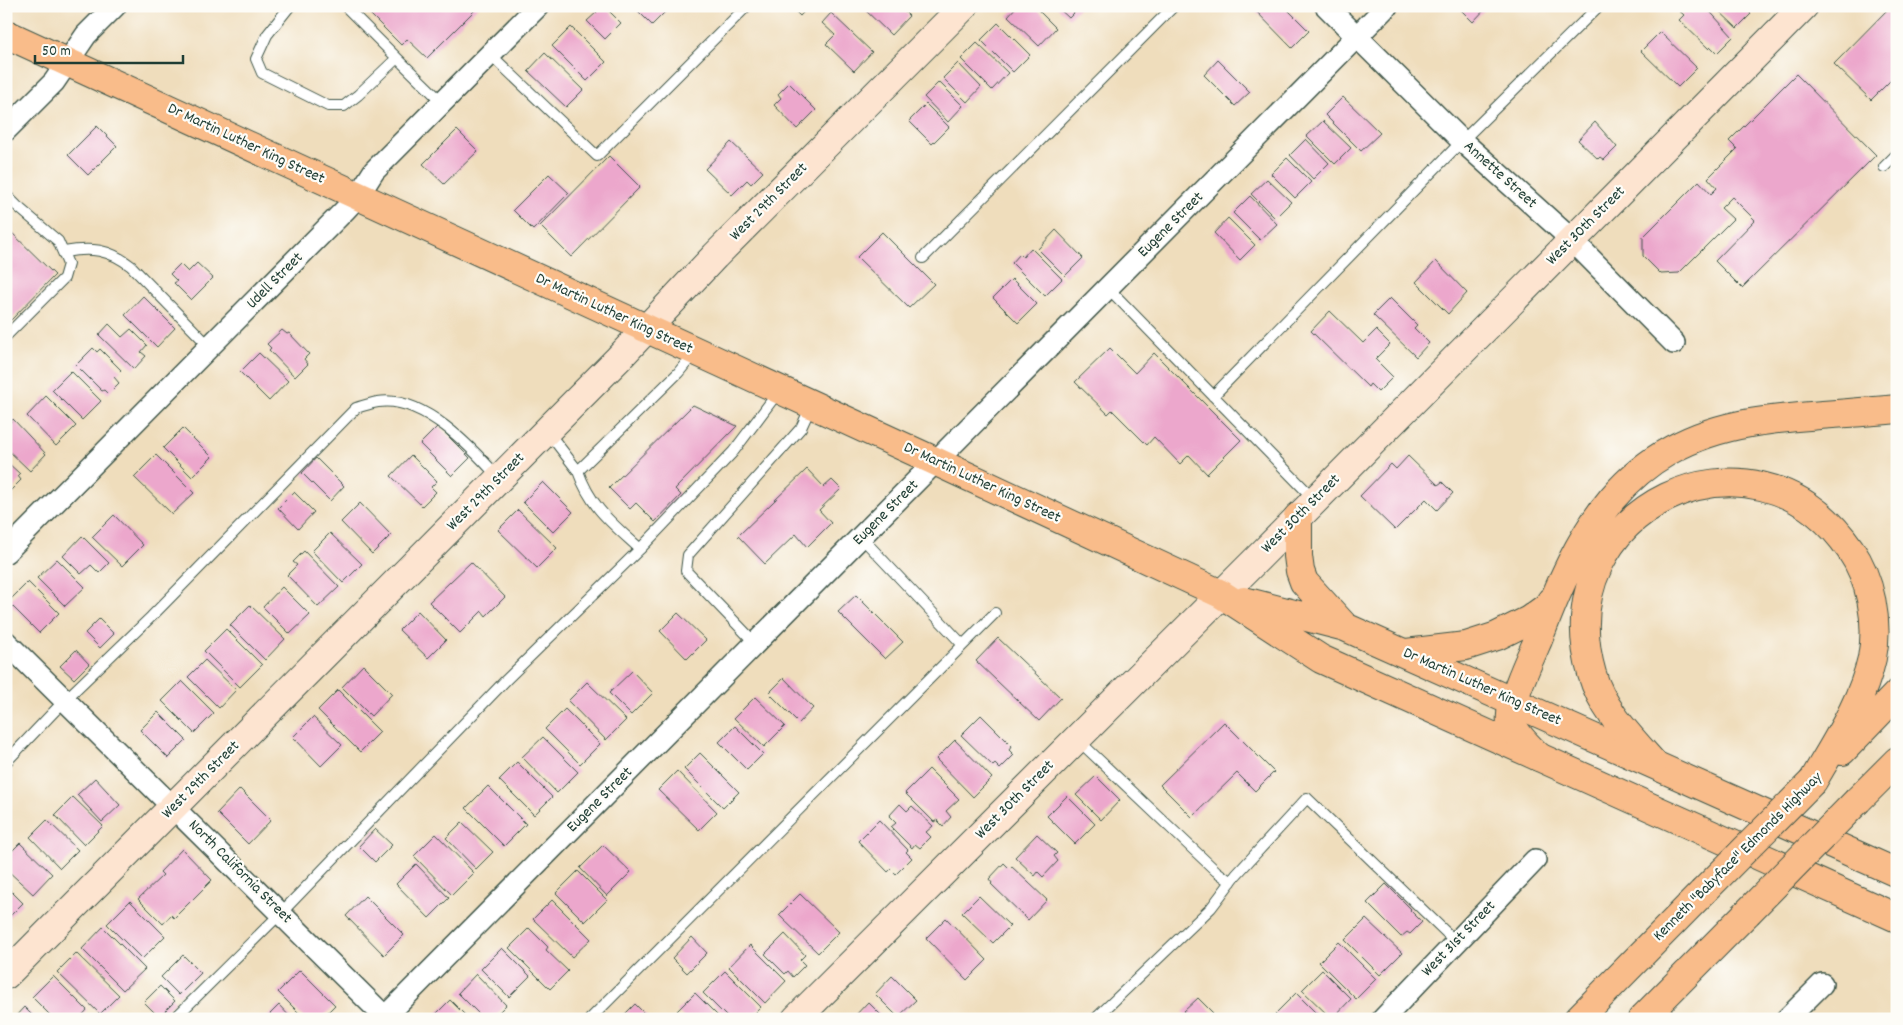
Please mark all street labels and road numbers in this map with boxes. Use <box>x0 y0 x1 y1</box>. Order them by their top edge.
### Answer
street label: Dr Martin Luther King Street <box>164 97 328 191</box>
street label: Annette Street <box>1458 136 1542 214</box>
street label: West 29th Street <box>725 158 813 246</box>
street label: West 30th Street <box>1541 181 1631 271</box>
street label: Eugene Street <box>1133 187 1209 263</box>
street label: Udell Street <box>241 247 309 315</box>
street label: Dr Martin Luther King Street <box>532 267 696 361</box>
street label: Dr Martin Luther King Street <box>900 436 1064 530</box>
street label: West 29th Street <box>442 448 530 536</box>
street label: West 30th Street <box>1256 469 1346 559</box>
street label: Eugene Street <box>848 475 924 551</box>
street label: Dr Martin Luther King Street <box>1399 642 1565 732</box>
street label: West 29th Street <box>157 736 245 824</box>
street label: West 30th Street <box>970 755 1060 845</box>
street label: Eugene Street <box>562 762 638 838</box>
street label: Kenneth "Babyface" Edmonds Highway <box>1648 767 1828 947</box>
street label: North California Street <box>183 815 297 929</box>
street label: West 31st Street <box>1417 896 1501 982</box>

